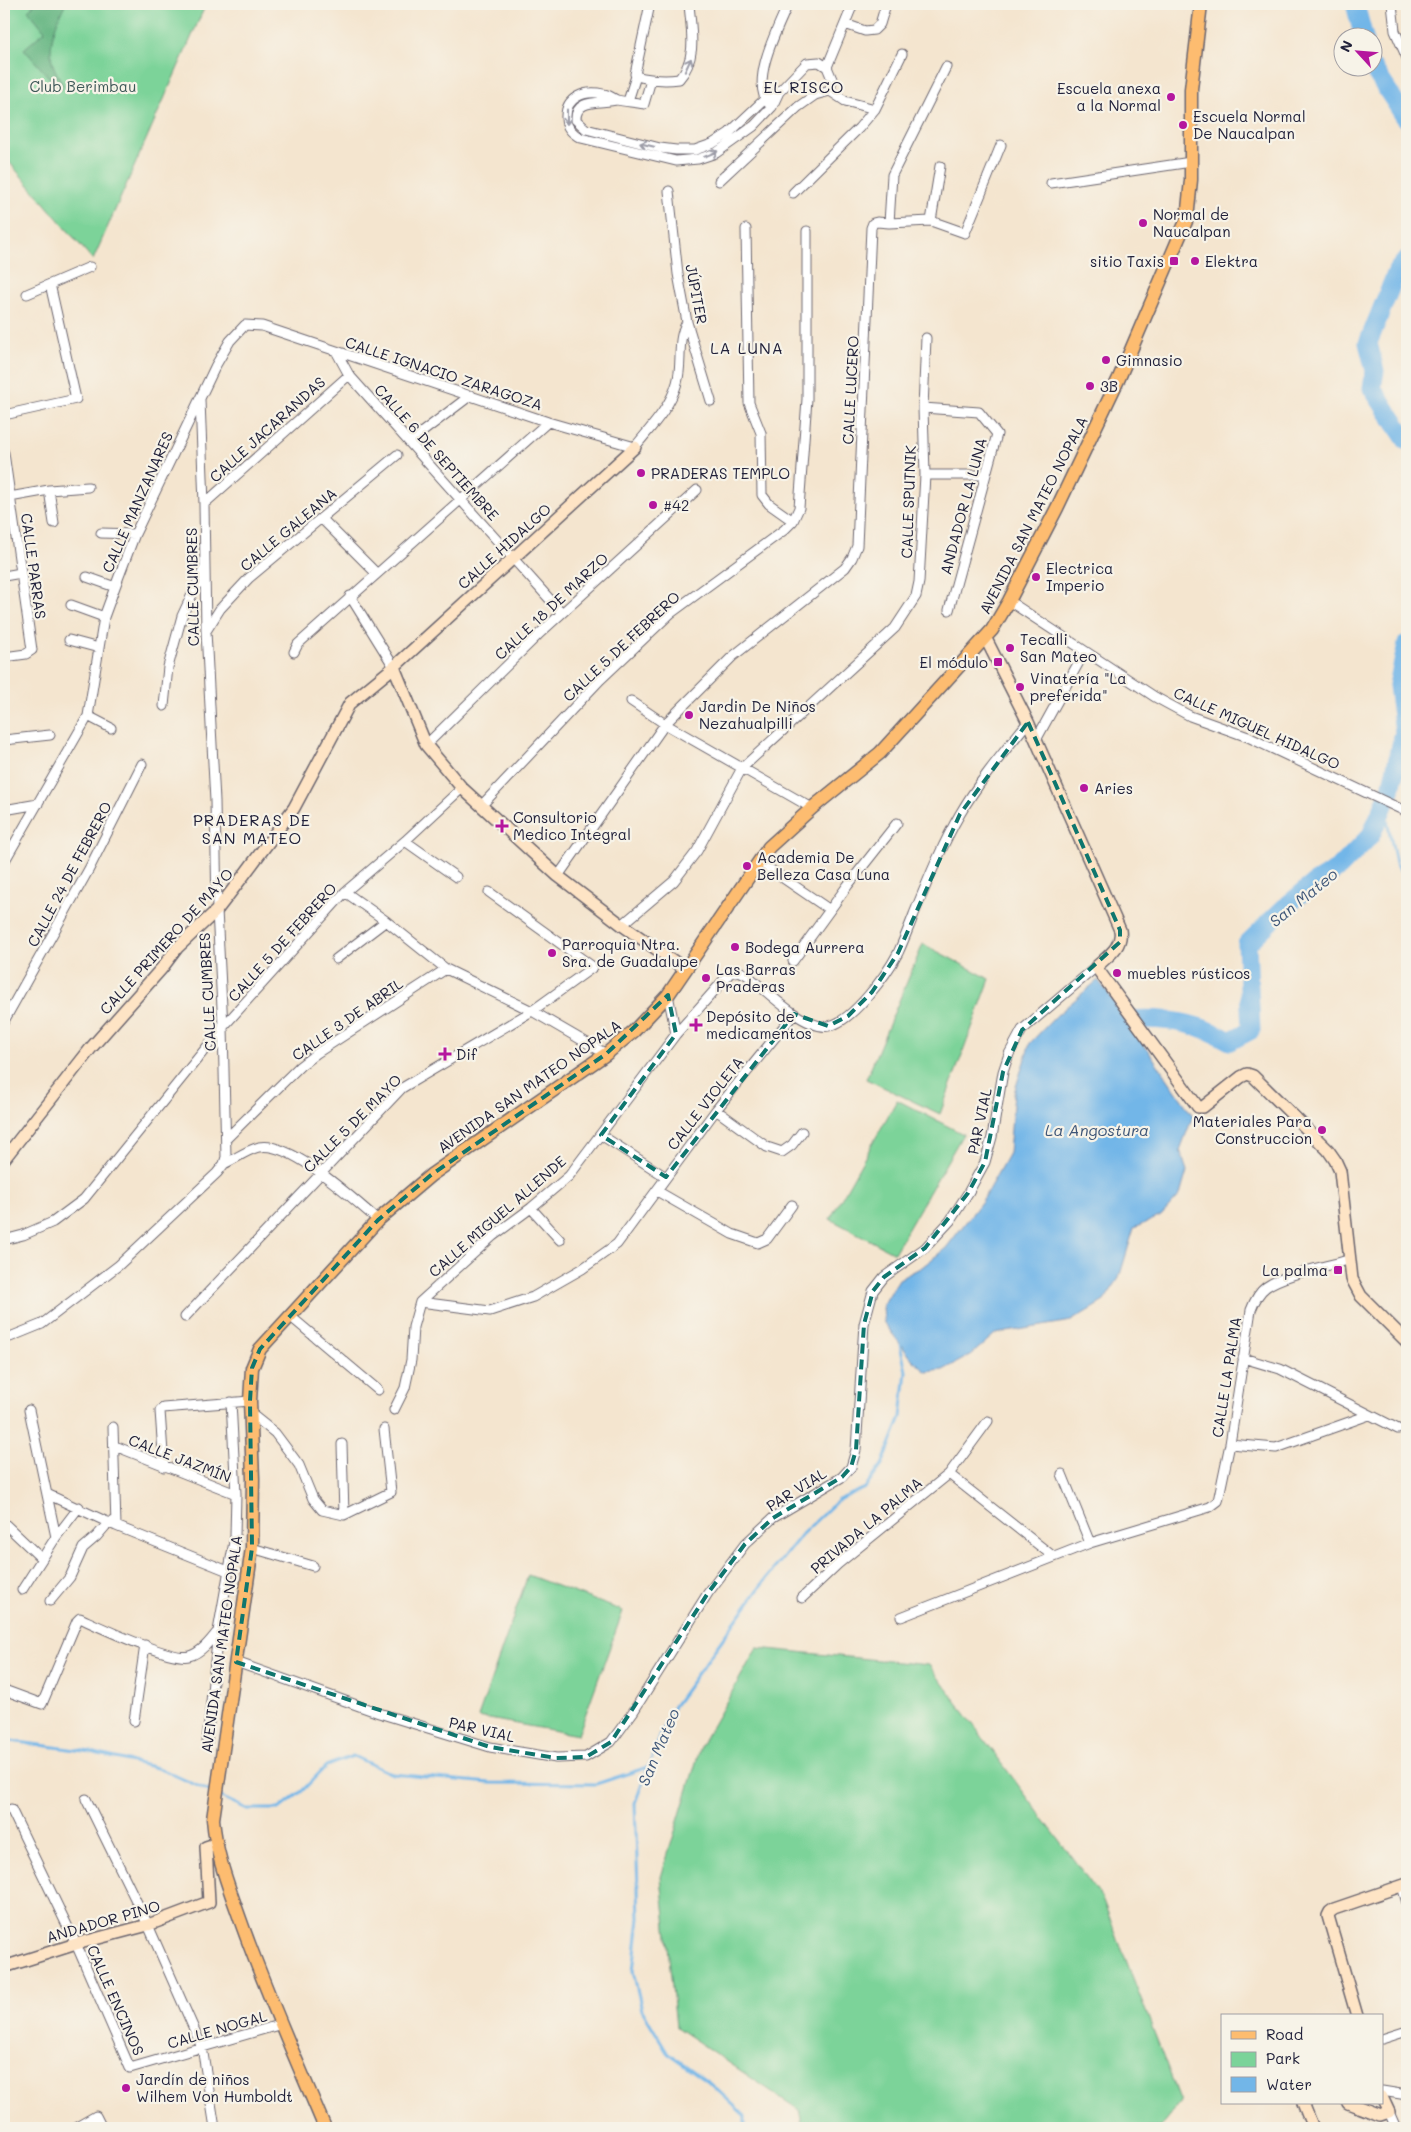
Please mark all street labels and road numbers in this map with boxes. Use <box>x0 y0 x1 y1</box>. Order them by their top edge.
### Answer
street label: JÚPITER <box>681 262 713 326</box>
street label: CALLE IGNACIO ZARAGOZA <box>343 332 545 414</box>
street label: CALLE LUCERO <box>837 335 863 445</box>
street label: CALLE JACARANDAS <box>205 372 329 486</box>
street label: CALLE 6 DE SEPTIEMBRE <box>370 380 504 525</box>
street label: AVENIDA SAN MATEO NOPALA <box>974 413 1092 617</box>
street label: CALLE MANZANARES <box>97 428 177 576</box>
street label: ANDADOR LA LUNA <box>935 435 991 577</box>
street label: CALLE SPUTNIK <box>896 445 920 559</box>
street label: CALLE GALEANA <box>236 483 340 575</box>
street label: CALLE HIDALGO <box>453 499 555 593</box>
street label: CALLE PARRAS <box>17 512 51 620</box>
street label: CALLE CUMBRES <box>181 527 203 647</box>
street label: CALLE 18 DE MARZO <box>490 548 612 664</box>
street label: CALLE 5 DE FEBRERO <box>558 586 684 706</box>
street label: CALLE MIGUEL HIDALGO <box>1171 682 1343 774</box>
street label: CALLE 24 DE FEBRERO <box>22 798 116 950</box>
street label: CALLE PRIMERO DE MAYO <box>95 864 237 1018</box>
street label: CALLE 5 DE FEBRERO <box>223 878 341 1006</box>
street label: CALLE CUMBRES <box>194 932 220 1052</box>
street label: CALLE 3 DE ABRIL <box>287 973 407 1065</box>
street label: AVENIDA SAN MATEO NOPALA <box>433 1015 625 1157</box>
street label: CALLE VIOLETA <box>662 1052 748 1154</box>
street label: CALLE 5 DE MAYO <box>298 1069 406 1177</box>
street label: PAR VIAL <box>962 1086 996 1156</box>
street label: CALLE MIGUEL ALLENDE <box>424 1150 570 1281</box>
street label: CALLE LA PALMA <box>1207 1315 1245 1439</box>
street label: CALLE JAZMÍN <box>126 1429 234 1487</box>
street label: PAR VIAL <box>762 1463 830 1515</box>
street label: PRIVADA LA PALMA <box>806 1472 926 1578</box>
street label: AVENIDA SAN MATEO NOPALA <box>196 1534 246 1754</box>
street label: PAR VIAL <box>447 1712 517 1746</box>
street label: ANDADOR PINO <box>44 1895 162 1947</box>
street label: CALLE ENCINOS <box>83 1942 149 2058</box>
street label: CALLE NOGAL <box>165 2005 269 2053</box>

